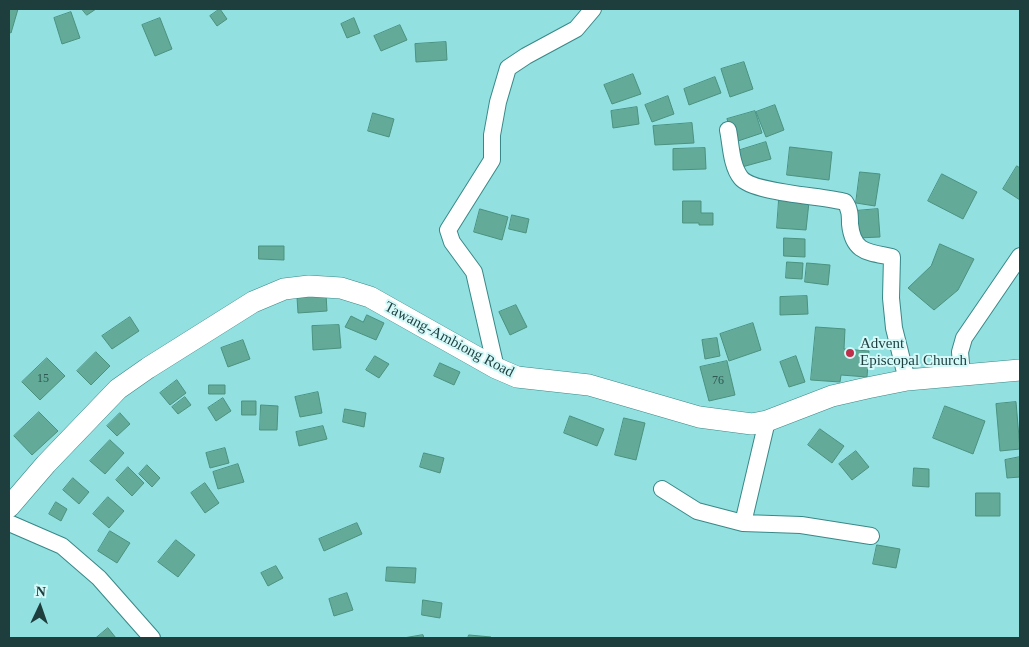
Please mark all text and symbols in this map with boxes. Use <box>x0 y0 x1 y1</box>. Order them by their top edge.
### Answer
street label: Tawang-Ambiong Road <box>381 298 517 382</box>
place label: Advent Episcopal Church <box>860 335 967 370</box>
marker: Advent Episcopal Church <box>844 347 856 359</box>
house number: 15 <box>37 372 49 386</box>
house number: 76 <box>712 374 724 388</box>
north arrow <box>15 582 65 632</box>
text: N <box>35 584 46 599</box>

